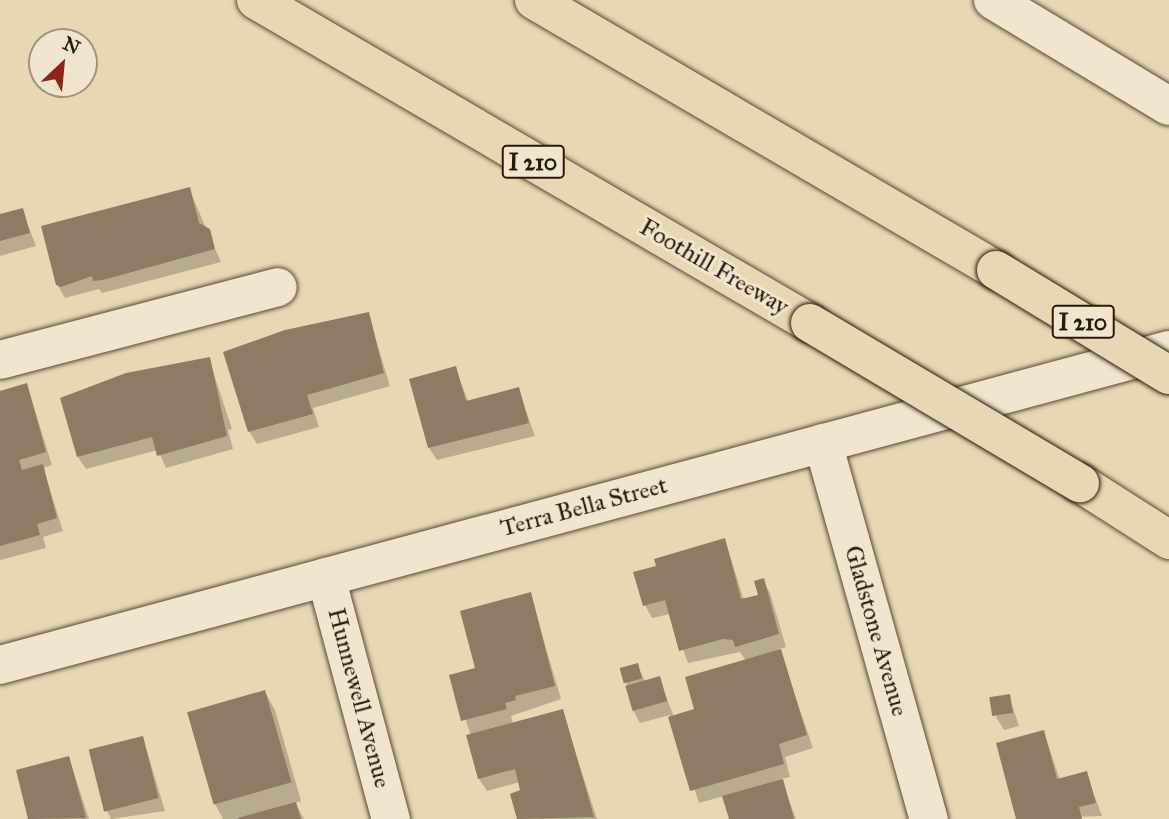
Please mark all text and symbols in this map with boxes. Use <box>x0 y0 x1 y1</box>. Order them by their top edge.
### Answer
north arrow <box>28 28 98 98</box>
text: N <box>59 32 84 59</box>
road number: I 210 <box>502 142 564 182</box>
street label: Foothill Freeway <box>635 213 793 321</box>
road number: I 210 <box>1052 302 1114 342</box>
street label: Terra Bella Street <box>497 471 671 543</box>
street label: Gladstone Avenue <box>838 542 914 720</box>
street label: Hunnewell Avenue <box>321 605 397 791</box>

